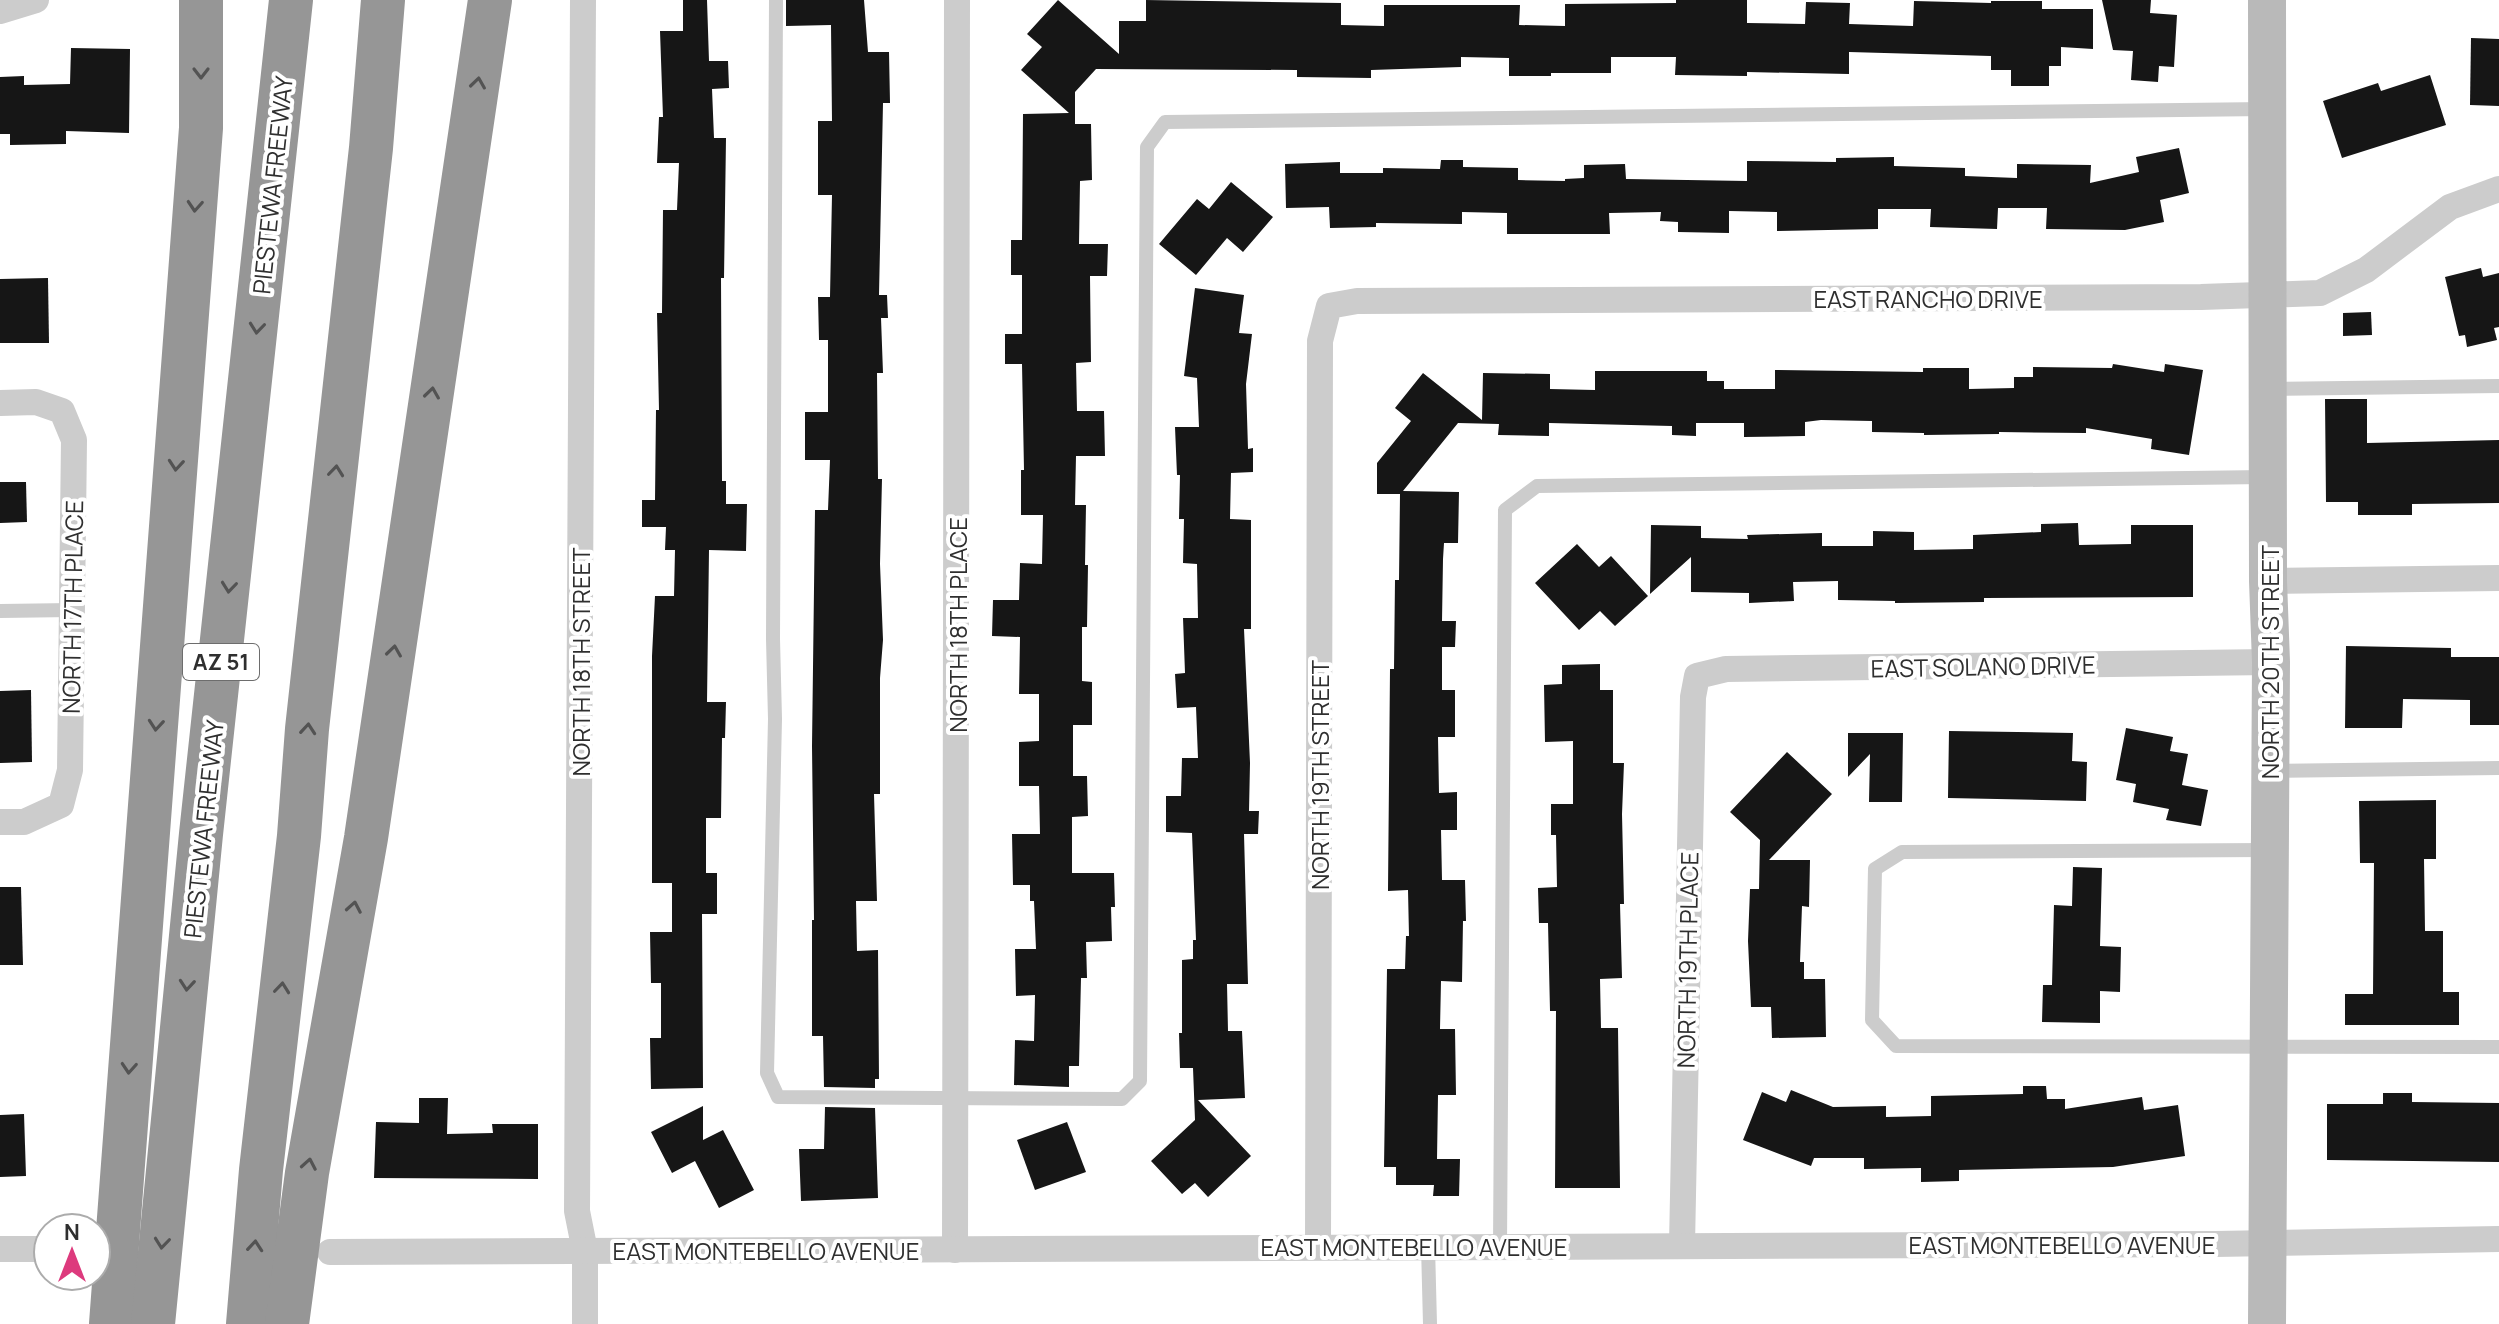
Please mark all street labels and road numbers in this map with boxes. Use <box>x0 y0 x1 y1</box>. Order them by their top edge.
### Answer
street label: PIESTEWA FREEWAY <box>244 74 300 296</box>
street label: EAST RANCHO DRIVE <box>1813 282 2043 315</box>
street label: NORTH 17TH PLACE <box>54 500 90 714</box>
street label: NORTH 18TH PLACE <box>941 517 974 733</box>
street label: NORTH 20TH STREET <box>2253 544 2286 779</box>
street label: NORTH 18TH STREET <box>564 547 597 777</box>
road number: AZ 51 <box>183 644 259 680</box>
street label: EAST SOLANO DRIVE <box>1870 648 2096 684</box>
street label: NORTH 19TH STREET <box>1303 659 1336 890</box>
street label: PIESTEWA FREEWAY <box>175 718 231 940</box>
street label: NORTH 19TH PLACE <box>1669 851 1705 1069</box>
street label: EAST MONTEBELLO AVENUE <box>1909 1228 2215 1261</box>
street label: EAST MONTEBELLO AVENUE <box>1261 1230 1567 1263</box>
street label: EAST MONTEBELLO AVENUE <box>613 1234 919 1267</box>

